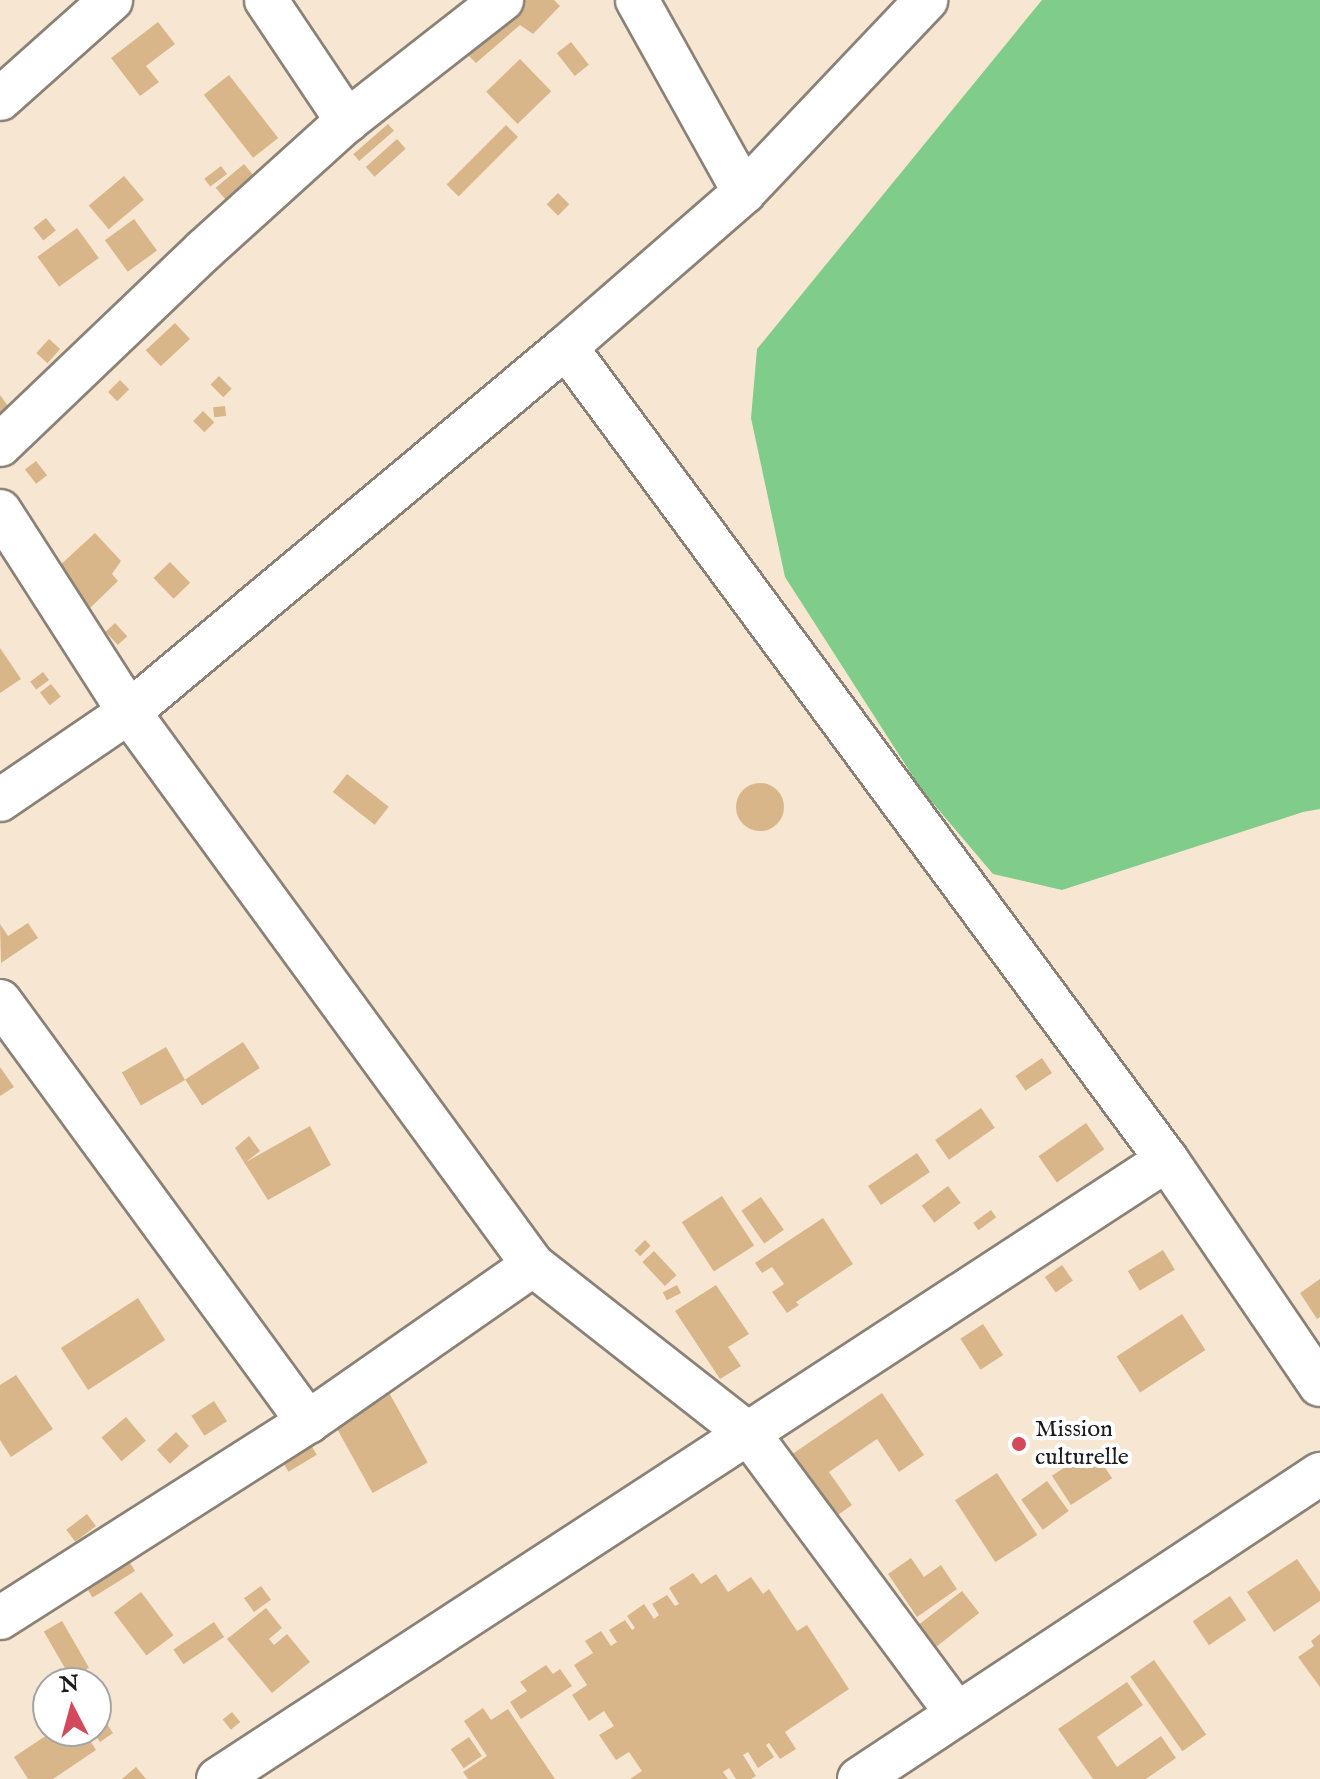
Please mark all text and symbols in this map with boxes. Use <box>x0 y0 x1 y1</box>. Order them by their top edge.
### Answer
place label: Mission culturelle <box>1035 1416 1129 1472</box>
marker: Mission culturelle <box>1010 1435 1028 1453</box>
north arrow <box>32 1667 112 1747</box>
text: N <box>59 1670 81 1700</box>

